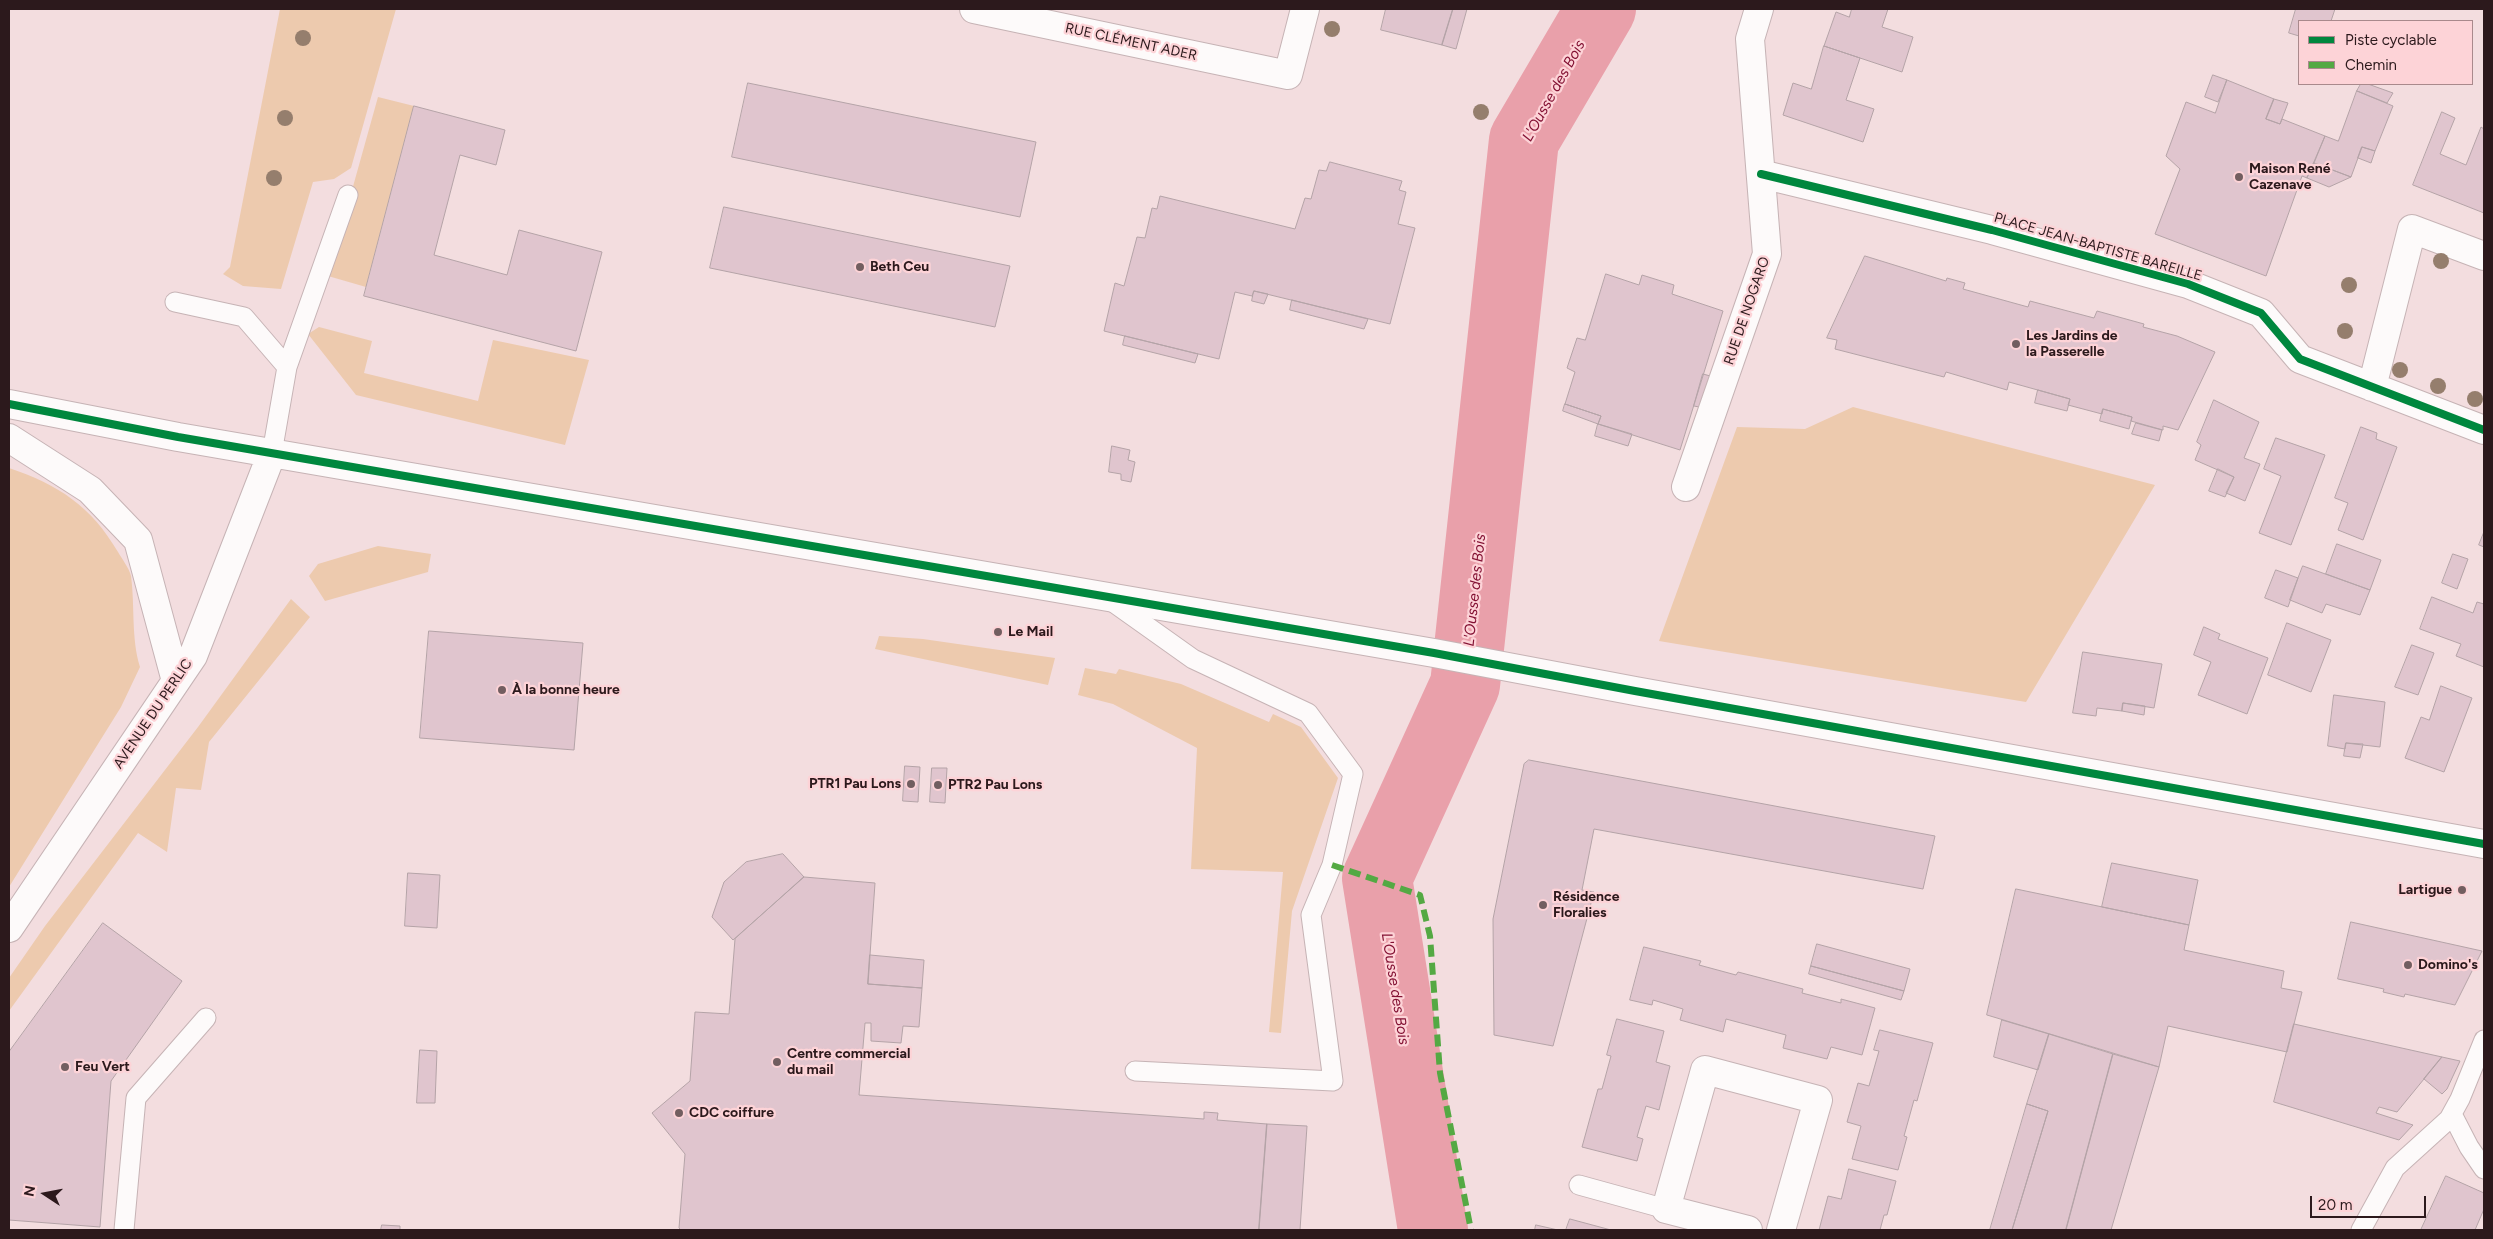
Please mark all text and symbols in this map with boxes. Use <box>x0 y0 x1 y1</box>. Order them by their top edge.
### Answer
street label: RUE CLÉMENT ADER <box>1064 20 1198 64</box>
legend <box>2298 20 2473 85</box>
text: Piste cyclable <box>2345 31 2437 49</box>
water label: L'Ousse des Bois <box>1519 37 1589 145</box>
text: Chemin <box>2345 56 2397 74</box>
place label: Maison René Cazenave <box>2249 161 2331 193</box>
marker: Maison René Cazenave <box>2233 171 2245 183</box>
street label: PLACE JEAN-BAPTISTE BAREILLE <box>1992 209 2204 285</box>
street label: RUE DE NOGARO <box>1721 255 1773 367</box>
place label: Beth Ceu <box>870 259 929 275</box>
marker: Beth Ceu <box>854 261 866 273</box>
place label: Les Jardins de la Passerelle <box>2026 328 2118 361</box>
marker: Les Jardins de la Passerelle <box>2010 338 2022 350</box>
water label: L'Ousse des Bois <box>1460 533 1490 647</box>
place label: Le Mail <box>1008 624 1053 640</box>
marker: Le Mail <box>992 626 1004 638</box>
street label: AVENUE DU PERLIC <box>110 656 196 772</box>
place label: À la bonne heure <box>512 682 620 698</box>
marker: À la bonne heure <box>496 684 508 696</box>
place label: PTR1 Pau Lons <box>809 776 901 792</box>
place label: PTR2 Pau Lons <box>948 777 1042 793</box>
marker: PTR1 Pau Lons <box>905 778 917 790</box>
marker: PTR2 Pau Lons <box>932 779 944 791</box>
place label: Lartigue <box>2398 882 2452 898</box>
marker: Lartigue <box>2456 884 2468 896</box>
place label: Résidence Floralies <box>1553 889 1619 922</box>
marker: Résidence Floralies <box>1537 899 1549 911</box>
water label: L'Ousse des Bois <box>1377 932 1413 1046</box>
place label: Domino's <box>2418 957 2478 973</box>
marker: Domino's <box>2402 959 2414 971</box>
place label: Centre commercial du mail <box>787 1046 910 1078</box>
marker: Centre commercial du mail <box>771 1056 783 1068</box>
place label: Feu Vert <box>75 1059 130 1075</box>
marker: Feu Vert <box>59 1061 71 1073</box>
place label: CDC coiffure <box>689 1105 774 1121</box>
marker: CDC coiffure <box>673 1107 685 1119</box>
north arrow <box>20 1169 70 1219</box>
text: N <box>20 1184 39 1198</box>
scale bar <box>2313 1186 2429 1218</box>
text: 20 m <box>2318 1196 2352 1214</box>

